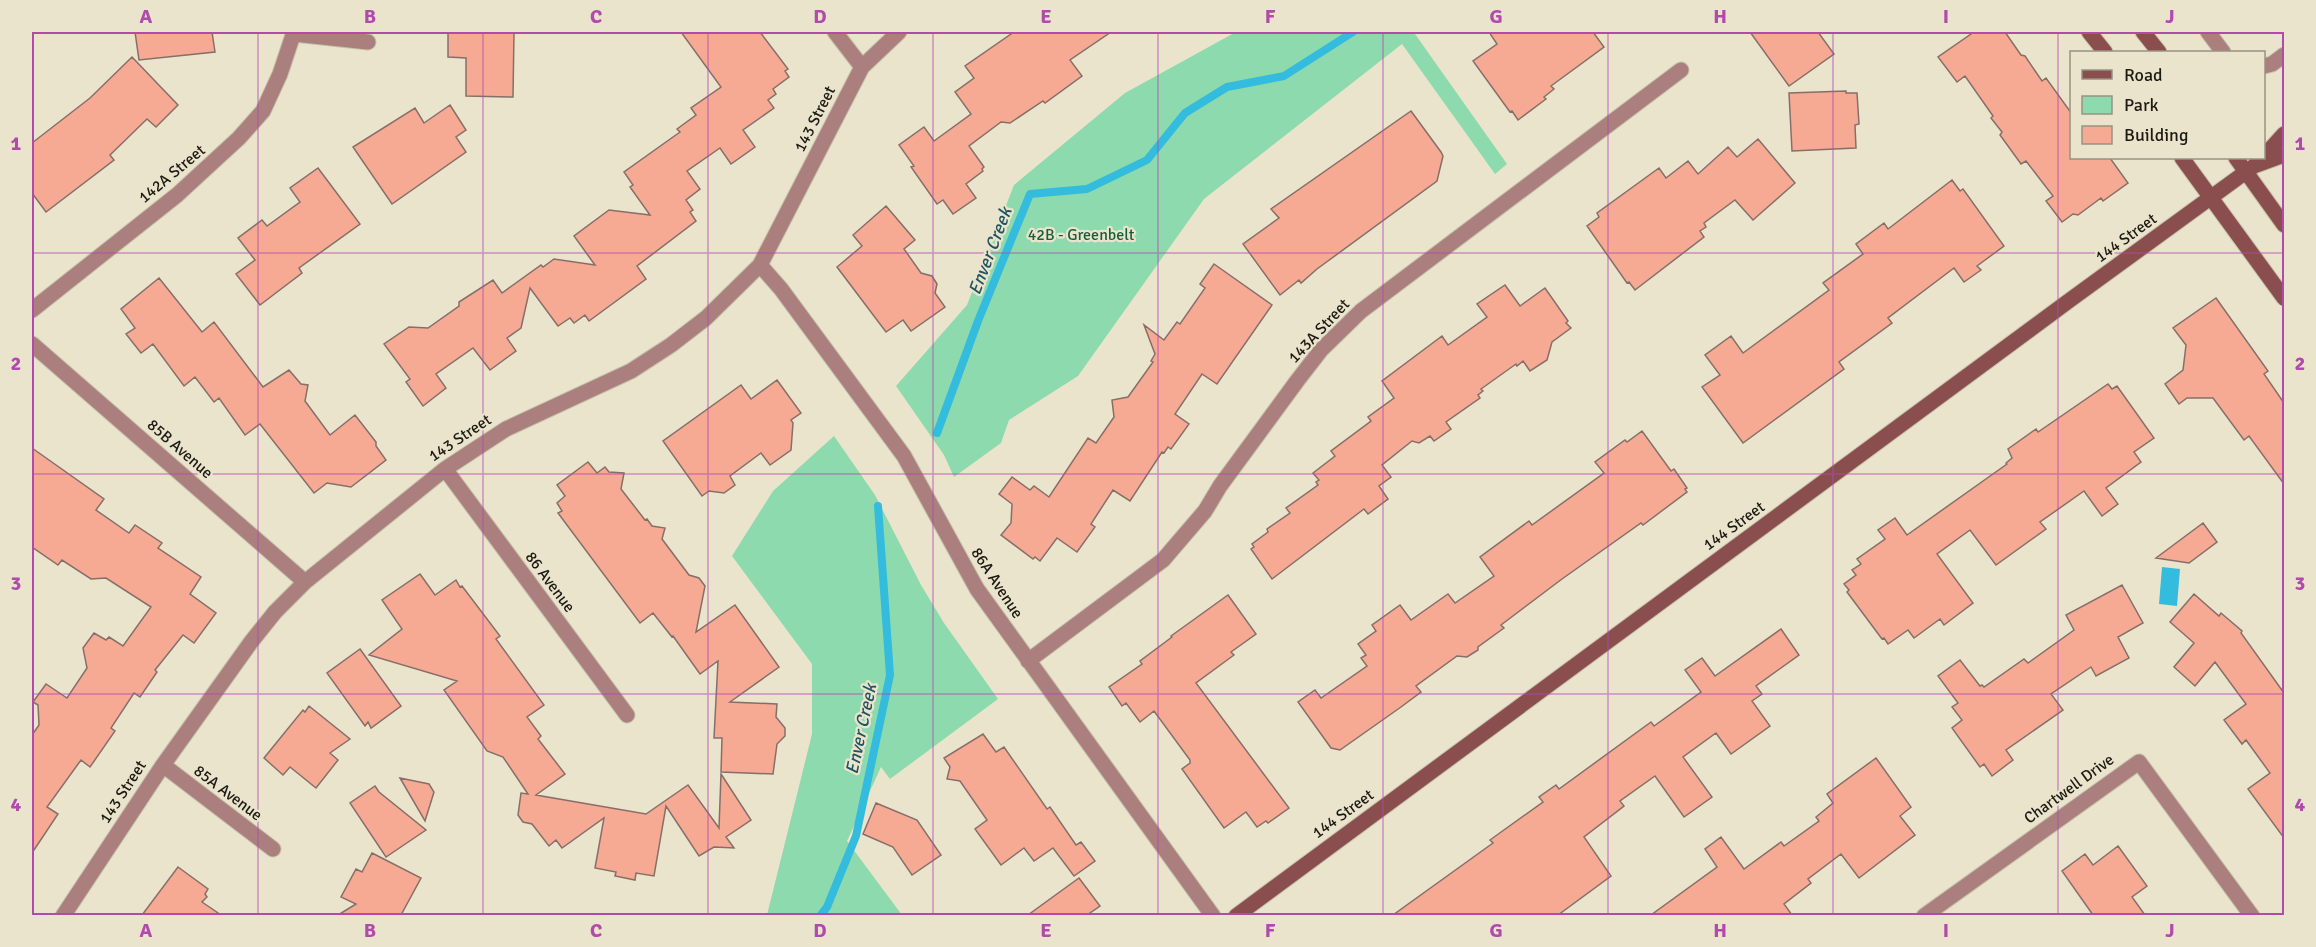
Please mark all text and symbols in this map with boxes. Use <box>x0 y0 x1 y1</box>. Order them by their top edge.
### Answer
text: A <box>140 4 153 29</box>
text: B <box>364 4 376 29</box>
text: C <box>590 4 602 29</box>
text: D <box>813 4 827 29</box>
text: E <box>1040 4 1052 29</box>
text: F <box>1265 4 1276 29</box>
text: G <box>1489 4 1503 29</box>
text: H <box>1713 4 1727 29</box>
text: I <box>1943 4 1949 29</box>
text: J <box>2165 4 2175 29</box>
legend <box>2070 51 2265 159</box>
text: Road <box>2124 64 2163 86</box>
street label: 143 Street <box>790 82 840 155</box>
text: Park <box>2124 94 2159 116</box>
text: Building <box>2124 124 2188 146</box>
text: 1 <box>11 131 22 156</box>
text: 1 <box>2295 131 2306 156</box>
street label: 142A Street <box>135 140 210 208</box>
water label: Enver Creek <box>963 202 1017 298</box>
street label: 144 Street <box>2091 209 2161 267</box>
park label: 42B - Greenbelt <box>1028 225 1135 245</box>
street label: 143A Street <box>1284 294 1354 367</box>
text: 2 <box>11 351 21 376</box>
text: 2 <box>2295 351 2305 376</box>
street label: 143 Street <box>425 410 495 466</box>
street label: 85B Avenue <box>143 415 217 483</box>
street label: 144 Street <box>1699 497 1769 555</box>
street label: 86A Avenue <box>967 544 1027 622</box>
street label: 86 Avenue <box>521 548 579 616</box>
text: 3 <box>11 571 21 596</box>
text: 3 <box>2295 571 2305 596</box>
water label: Enver Creek <box>841 680 882 776</box>
street label: Chartwell Drive <box>2020 750 2118 828</box>
street label: 143 Street <box>95 756 151 827</box>
street label: 85A Avenue <box>190 761 266 825</box>
street label: 144 Street <box>1308 785 1378 843</box>
text: 4 <box>11 792 22 817</box>
text: 4 <box>2295 792 2306 817</box>
text: A <box>140 918 153 943</box>
text: B <box>364 918 376 943</box>
text: C <box>590 918 602 943</box>
text: D <box>813 918 827 943</box>
text: E <box>1040 918 1052 943</box>
text: F <box>1265 918 1276 943</box>
text: G <box>1489 918 1503 943</box>
text: H <box>1713 918 1727 943</box>
text: I <box>1943 918 1949 943</box>
text: J <box>2165 918 2175 943</box>

